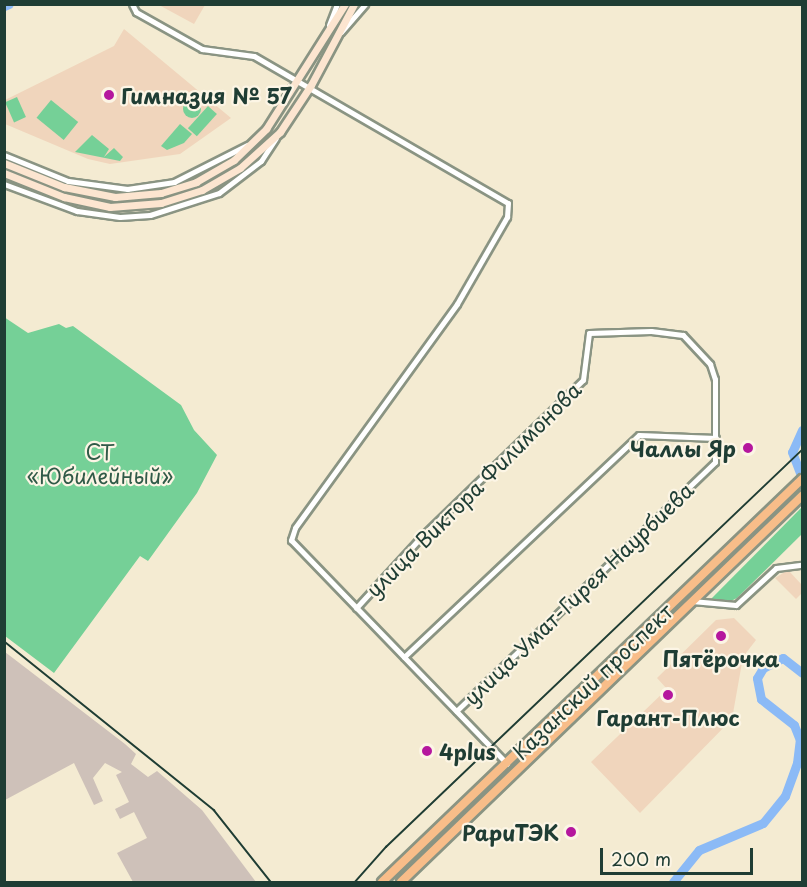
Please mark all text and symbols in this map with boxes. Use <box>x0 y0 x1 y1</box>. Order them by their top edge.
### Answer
place label: Гимназия № 57 <box>121 82 292 108</box>
marker: Гимназия № 57 <box>102 88 116 102</box>
street label: улица Виктора Филимонова <box>360 376 586 602</box>
place label: Чаллы Яр <box>631 435 736 461</box>
park label: СТ «Юбилейный» <box>27 438 173 488</box>
marker: Чаллы Яр <box>741 441 755 455</box>
street label: улица Умат-Гирея Наурбиева <box>458 476 698 710</box>
street label: Казанский проспект <box>506 598 678 764</box>
marker: Пятёрочка <box>714 629 728 643</box>
place label: Пятёрочка <box>663 645 779 671</box>
marker: Гарант-Плюс <box>661 688 675 702</box>
place label: Гарант-Плюс <box>596 704 740 730</box>
place label: 4plus <box>439 738 496 764</box>
marker: 4plus <box>420 744 434 758</box>
place label: РариТЭК <box>462 819 559 845</box>
marker: РариТЭК <box>564 825 578 839</box>
scale bar <box>603 836 756 874</box>
text: 200 m <box>611 845 671 872</box>

